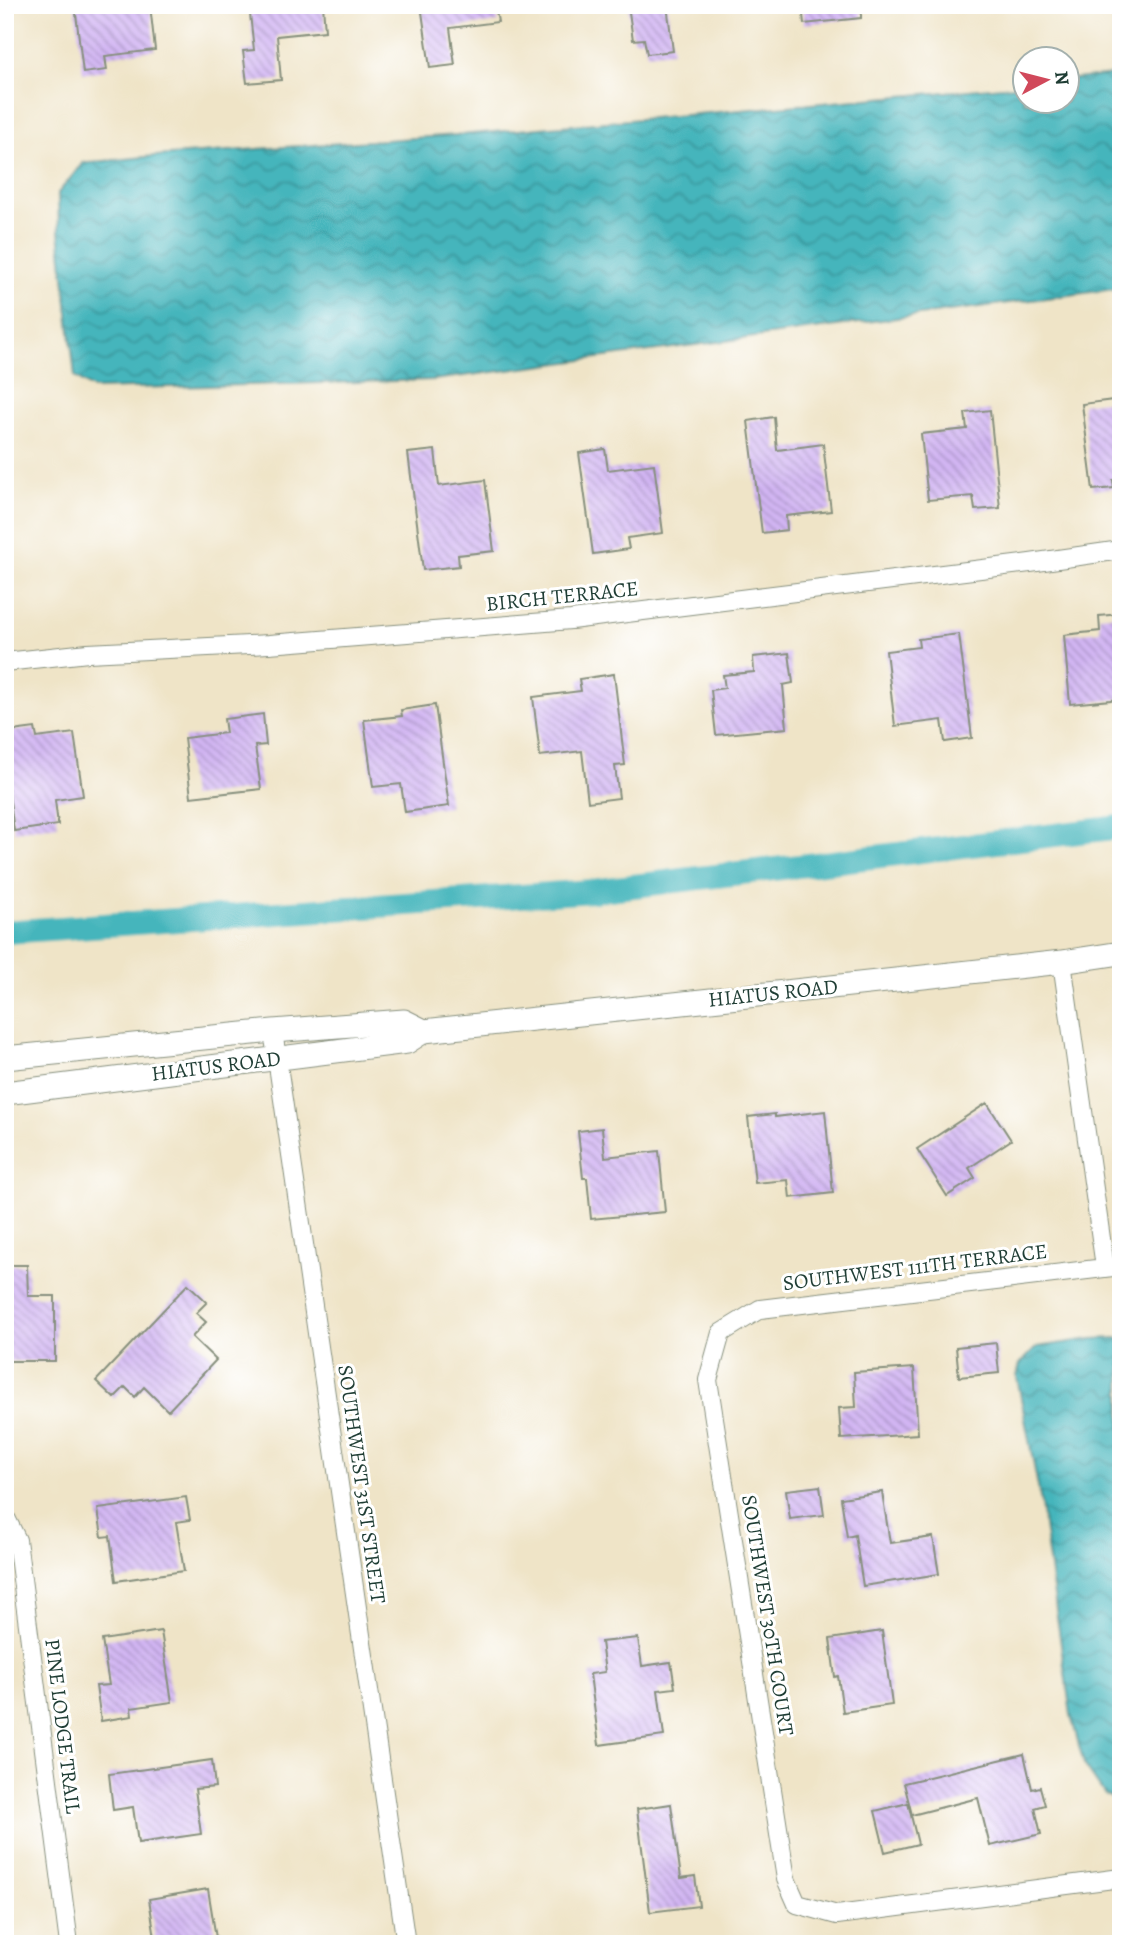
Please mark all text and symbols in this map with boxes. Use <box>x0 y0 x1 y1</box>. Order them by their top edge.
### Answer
north arrow <box>1010 46 1080 116</box>
text: N <box>1048 70 1076 87</box>
street label: BIRCH TERRACE <box>484 574 640 618</box>
street label: HIATUS ROAD <box>707 972 839 1014</box>
street label: HIATUS ROAD <box>150 1044 282 1088</box>
street label: SOUTHWEST 111TH TERRACE <box>781 1237 1049 1297</box>
street label: SOUTHWEST 31ST STREET <box>331 1363 393 1605</box>
street label: SOUTHWEST 30TH COURT <box>735 1493 801 1738</box>
street label: PINE LODGE TRAIL <box>38 1637 88 1815</box>

